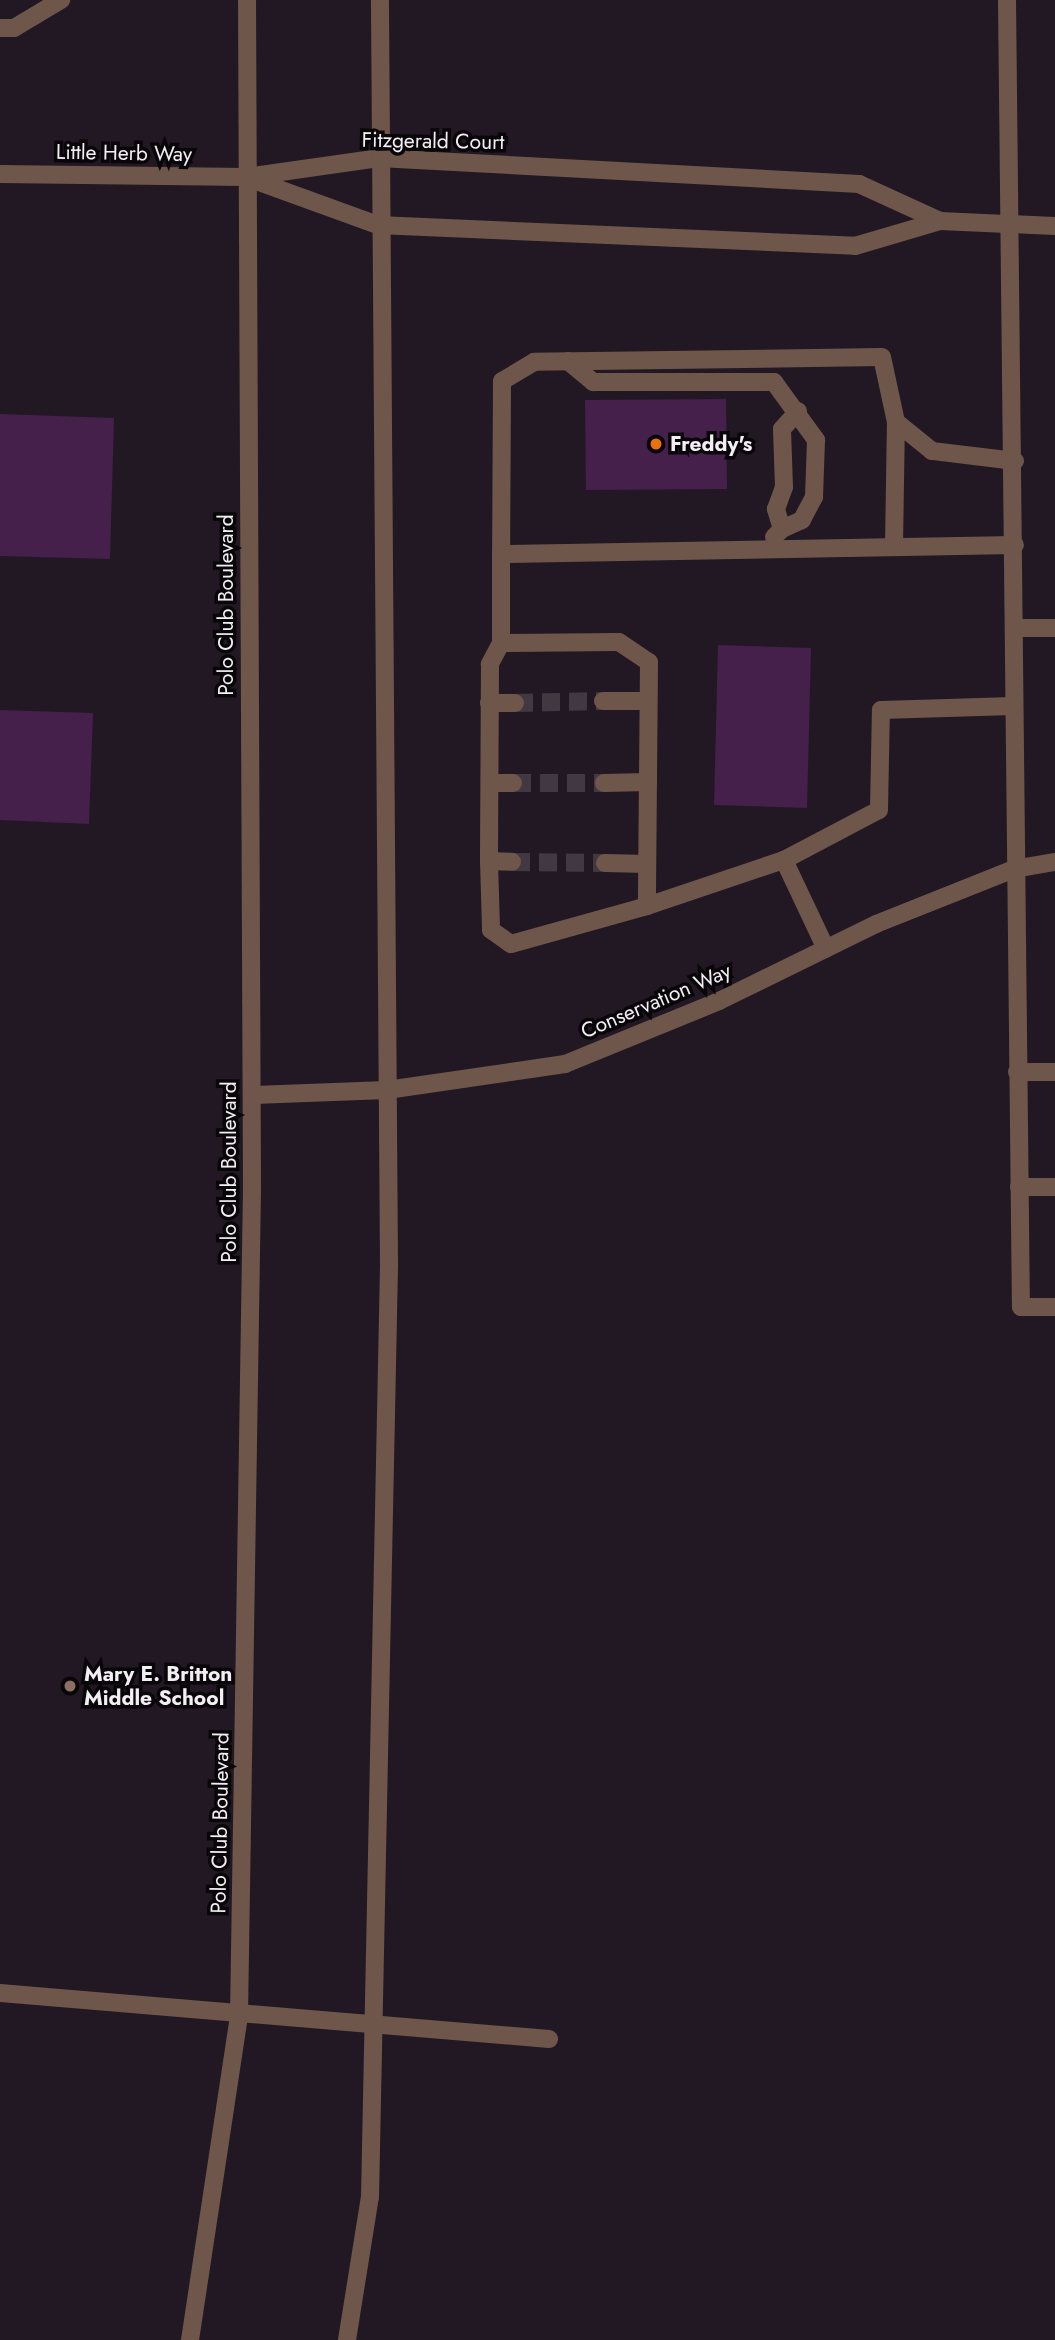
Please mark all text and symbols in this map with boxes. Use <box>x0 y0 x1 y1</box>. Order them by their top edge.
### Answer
street label: Fitzgerald Court <box>361 127 505 155</box>
street label: Little Herb Way <box>56 139 192 167</box>
place label: Freddy's <box>670 431 752 457</box>
marker: Freddy's <box>648 436 664 452</box>
street label: Polo Club Boulevard <box>213 514 239 696</box>
street label: Conservation Way <box>577 958 735 1044</box>
street label: Polo Club Boulevard <box>216 1081 242 1263</box>
place label: Mary E. Britton Middle School <box>84 1661 232 1711</box>
marker: Mary E. Britton Middle School <box>62 1678 78 1694</box>
street label: Polo Club Boulevard <box>206 1732 234 1914</box>

